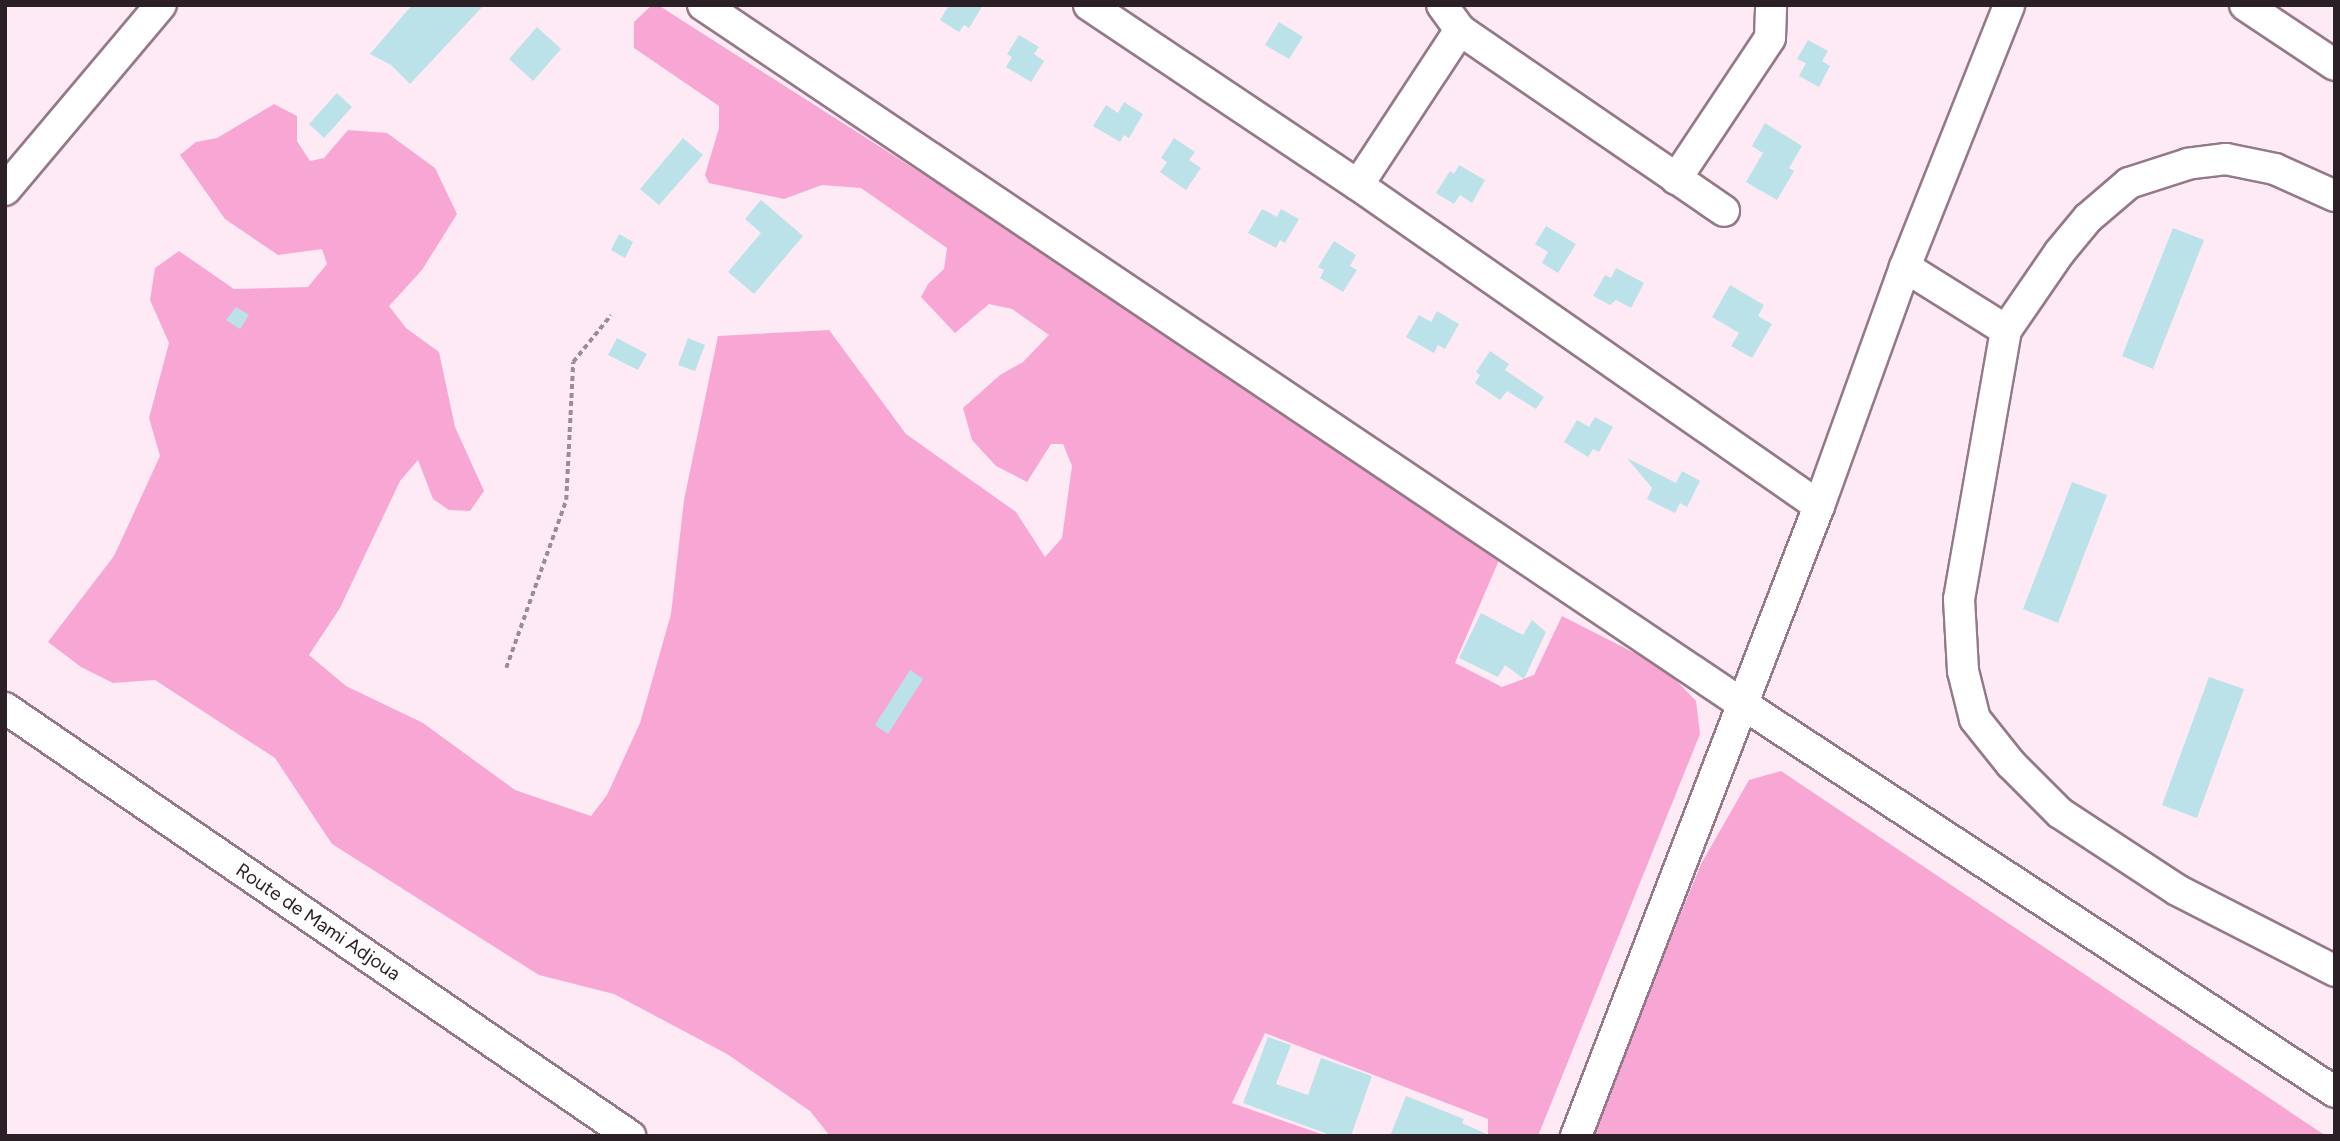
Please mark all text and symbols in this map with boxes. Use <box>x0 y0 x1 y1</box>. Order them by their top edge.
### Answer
street label: Route de Mami Adjoua <box>232 859 404 985</box>

